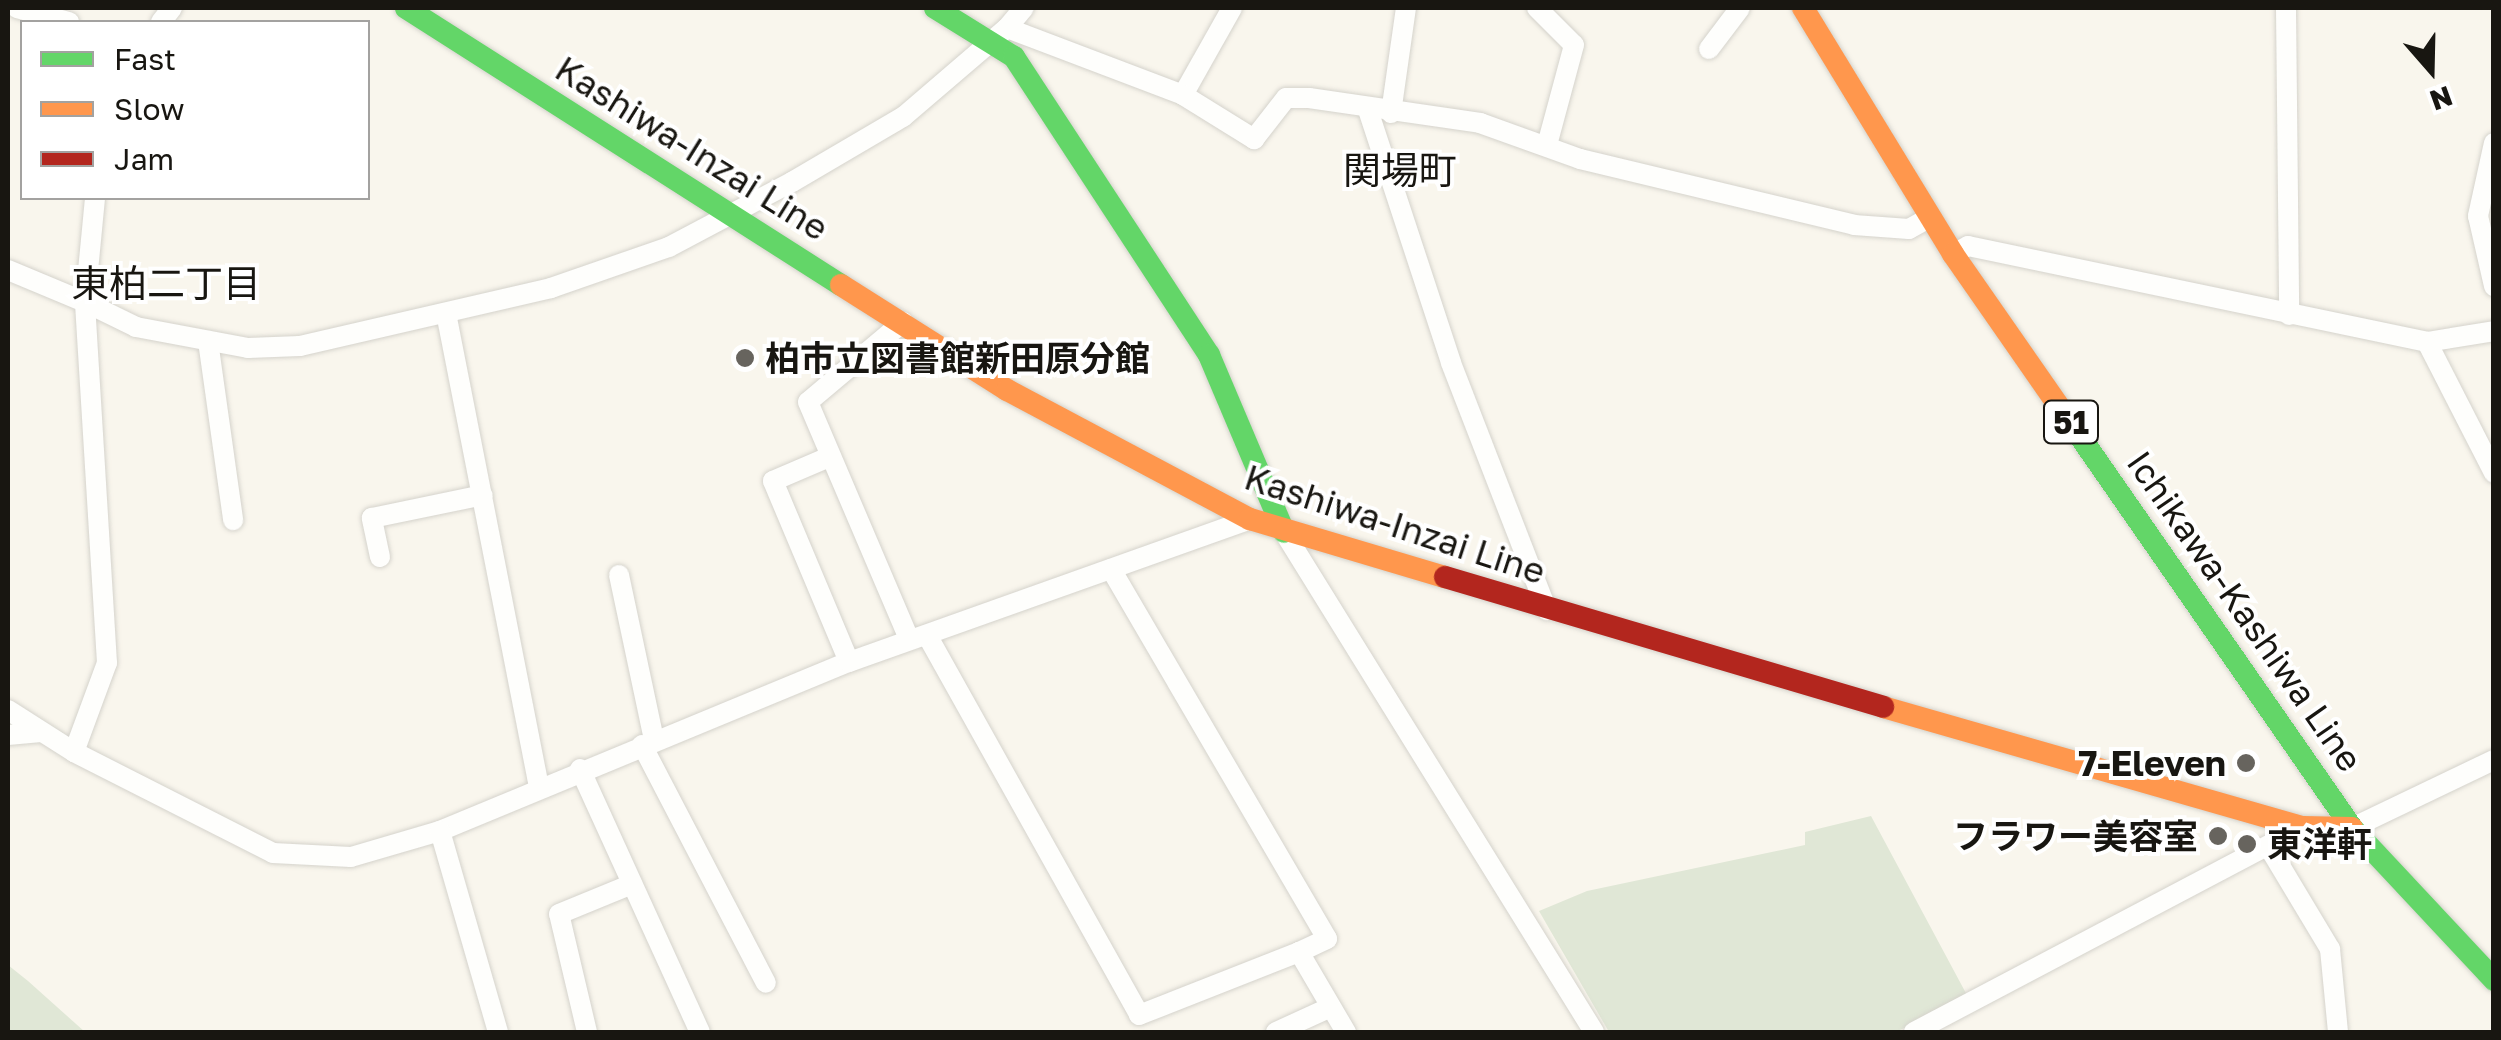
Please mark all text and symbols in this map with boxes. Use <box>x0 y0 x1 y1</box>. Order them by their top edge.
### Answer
legend <box>20 20 370 200</box>
north arrow <box>2381 20 2481 120</box>
text: Fast <box>114 41 176 77</box>
street label: Kashiwa-Inzai Line <box>548 47 836 249</box>
text: N <box>2426 80 2457 118</box>
text: Slow <box>114 91 185 127</box>
text: Jam <box>114 141 174 177</box>
district label: 関場町 <box>1343 147 1457 193</box>
district label: 東柏二丁目 <box>71 260 261 306</box>
place label: 柏市立図書館新田原分館 <box>765 337 1150 379</box>
marker: 柏市立図書館新田原分館 <box>734 347 756 369</box>
road number: 51 <box>2041 395 2101 449</box>
street label: Ichikawa-Kashiwa Line <box>2119 443 2371 779</box>
street label: Kashiwa-Inzai Line <box>1240 456 1550 592</box>
place label: 7-Eleven <box>2078 742 2226 784</box>
marker: 7-Eleven <box>2235 752 2257 774</box>
place label: フラワー美容室 <box>1953 815 2198 857</box>
place label: 東洋軒 <box>2267 823 2372 865</box>
marker: フラワー美容室 <box>2207 825 2229 847</box>
marker: 東洋軒 <box>2236 833 2258 855</box>

